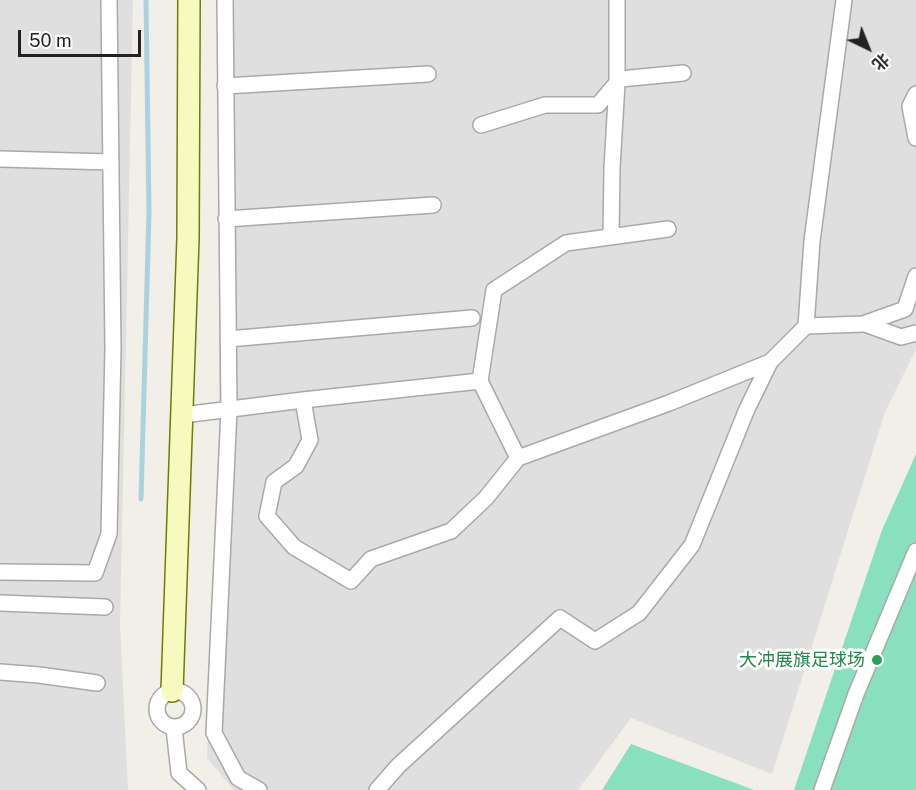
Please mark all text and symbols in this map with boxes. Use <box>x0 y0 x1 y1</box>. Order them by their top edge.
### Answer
scale bar <box>21 18 144 56</box>
north arrow <box>838 18 898 78</box>
text: 50 m <box>29 30 72 51</box>
text: 北 <box>868 49 893 74</box>
place label: 大冲展旗足球场 <box>739 649 865 671</box>
marker: 大冲展旗足球场 <box>870 653 884 667</box>

